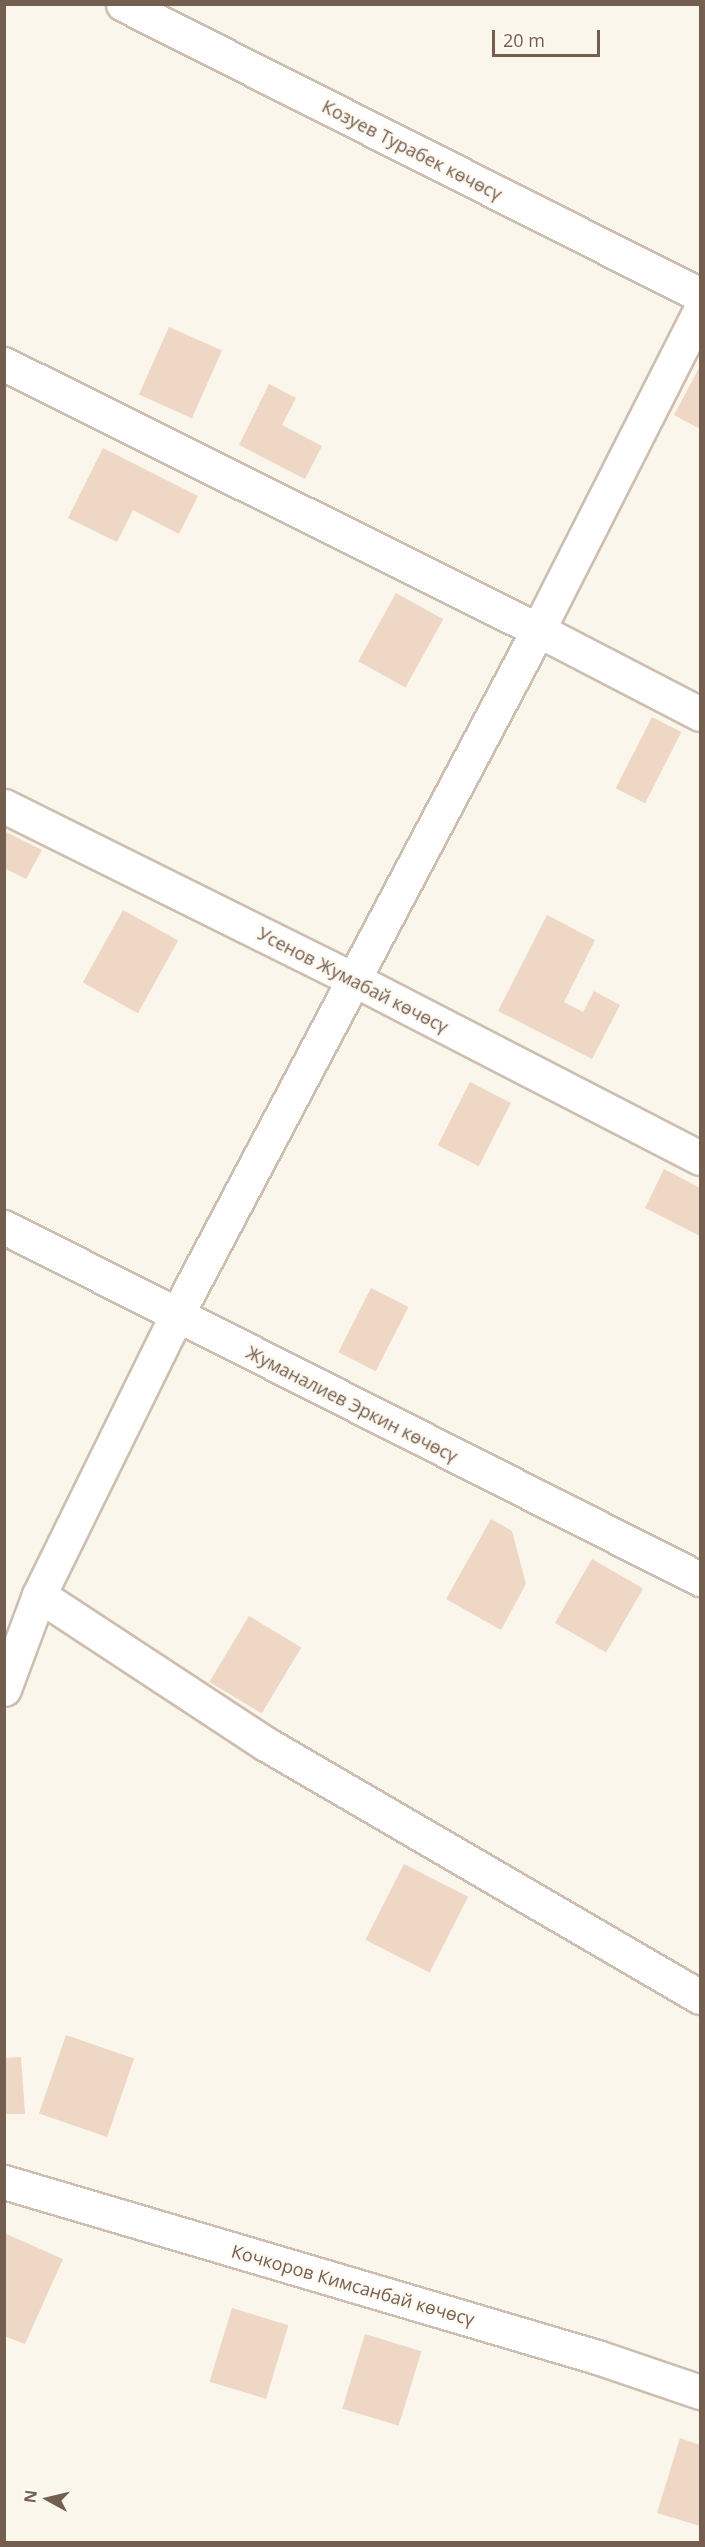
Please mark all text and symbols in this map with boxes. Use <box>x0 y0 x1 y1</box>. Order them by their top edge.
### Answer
scale bar <box>495 18 603 56</box>
text: 20 m <box>503 28 545 52</box>
street label: Козуев Турабек көчөсү <box>318 95 506 205</box>
street label: Усенов Жумабай көчөсү <box>254 923 452 1037</box>
street label: Жуманалиев Эркин көчөсү <box>243 1341 461 1467</box>
street label: Кочкоров Кимсанбай көчөсү <box>229 2240 477 2330</box>
north arrow <box>18 2469 78 2529</box>
text: N <box>18 2489 42 2504</box>

